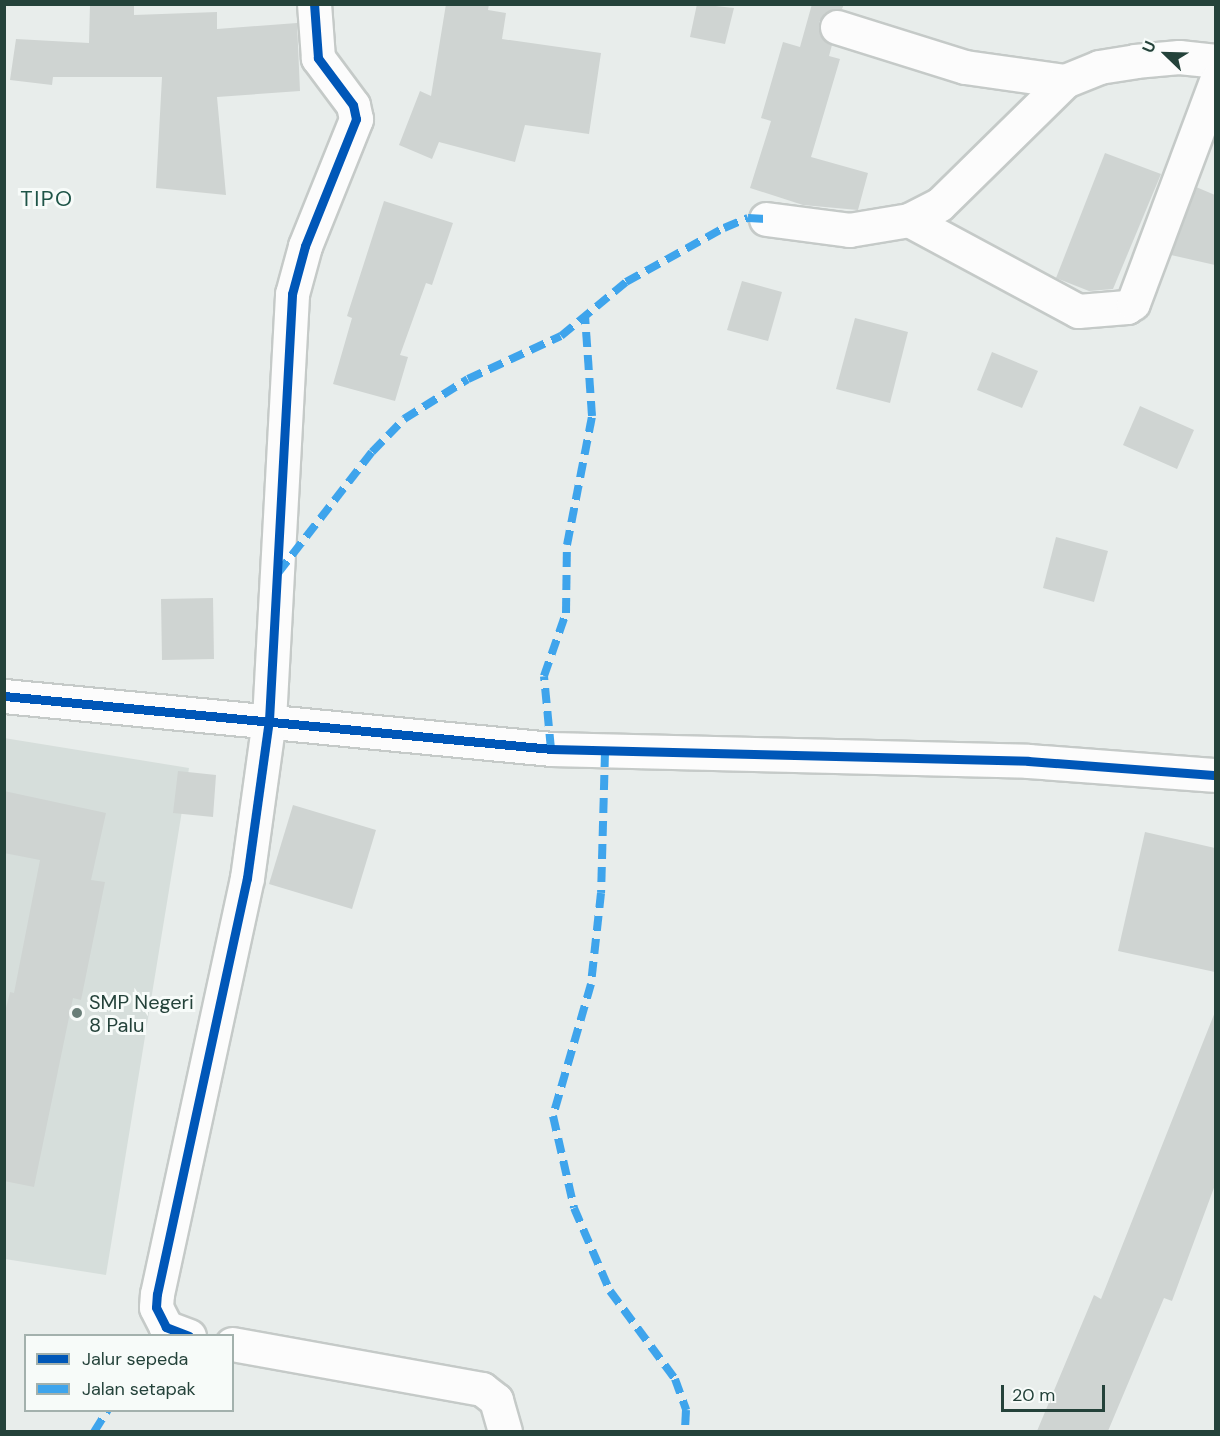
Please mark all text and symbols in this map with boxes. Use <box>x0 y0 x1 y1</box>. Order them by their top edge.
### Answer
north arrow <box>1136 24 1196 84</box>
text: U <box>1137 38 1161 56</box>
district label: TIPO <box>20 186 74 212</box>
place label: SMP Negeri 8 Palu <box>89 990 194 1037</box>
marker: SMP Negeri 8 Palu <box>70 1006 84 1020</box>
legend <box>24 1334 234 1412</box>
text: Jalur sepeda <box>82 1347 188 1371</box>
scale bar <box>1004 1373 1108 1411</box>
text: Jalan setapak <box>82 1377 196 1401</box>
text: 20 m <box>1012 1383 1055 1407</box>

